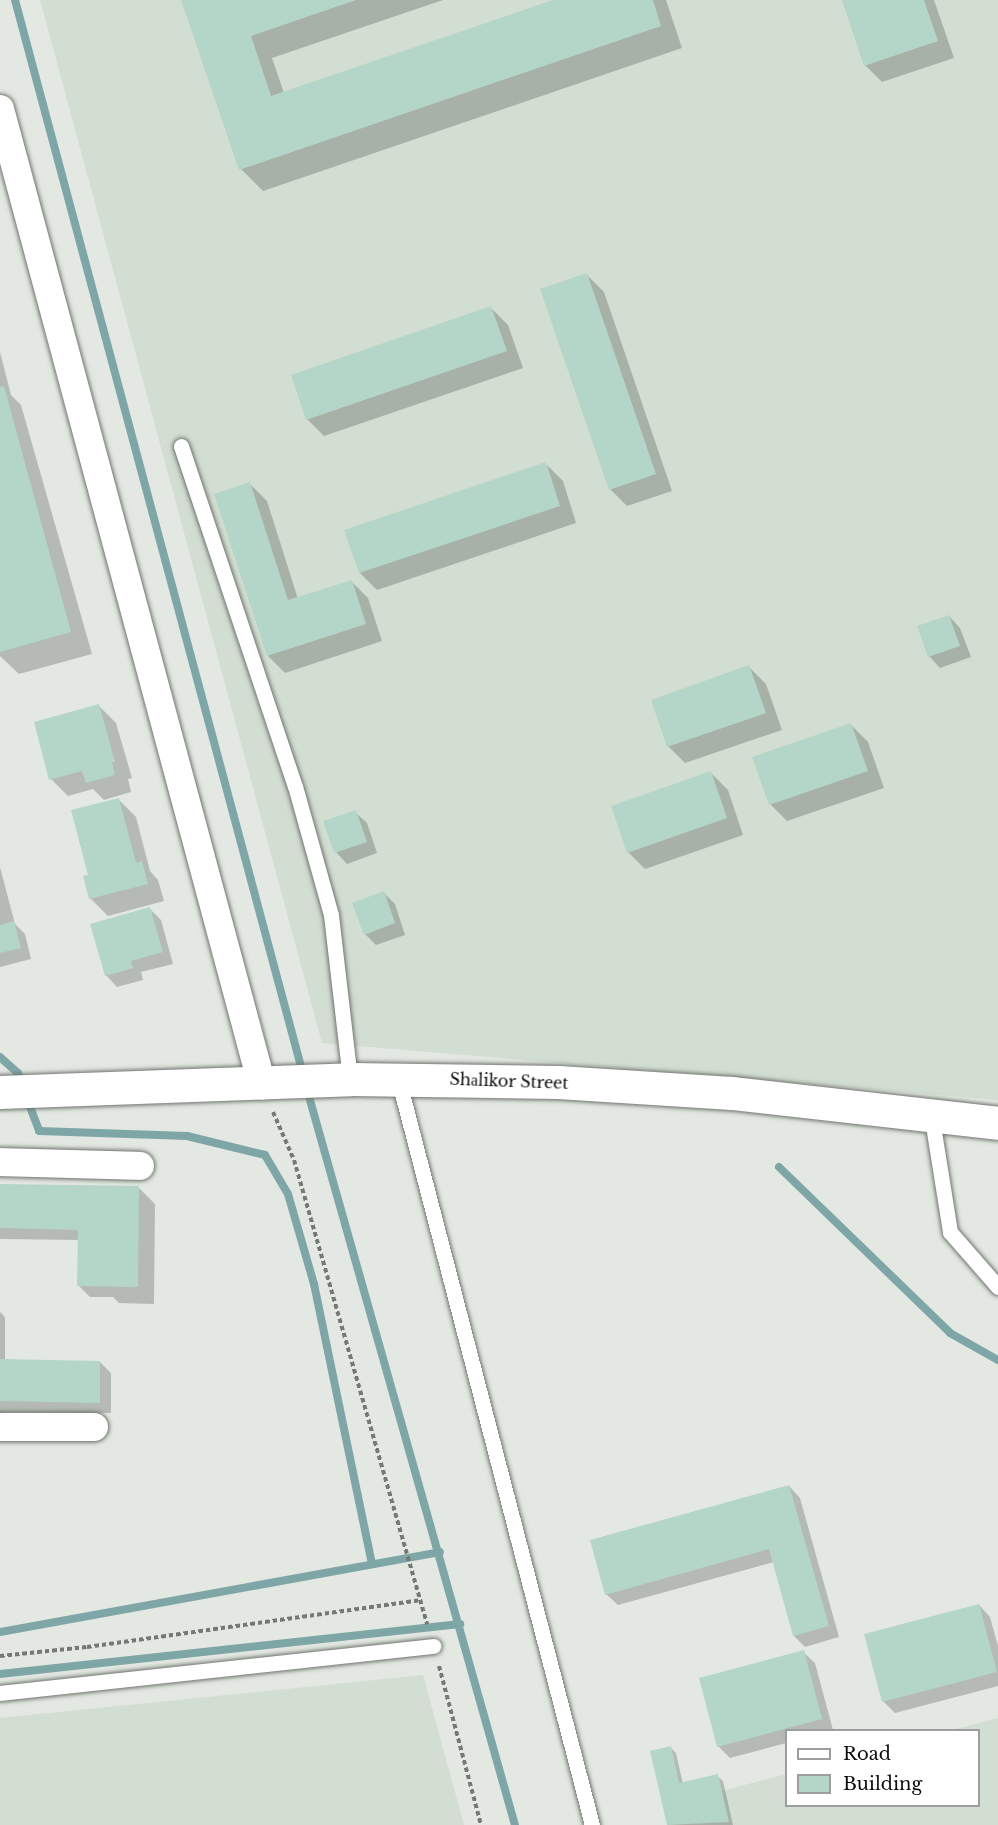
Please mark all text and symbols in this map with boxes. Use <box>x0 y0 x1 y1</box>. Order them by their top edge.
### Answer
street label: Shаlikor Street <box>449 1069 569 1093</box>
legend <box>785 1729 980 1807</box>
text: Road <box>843 1743 891 1765</box>
text: Building <box>843 1773 922 1795</box>

